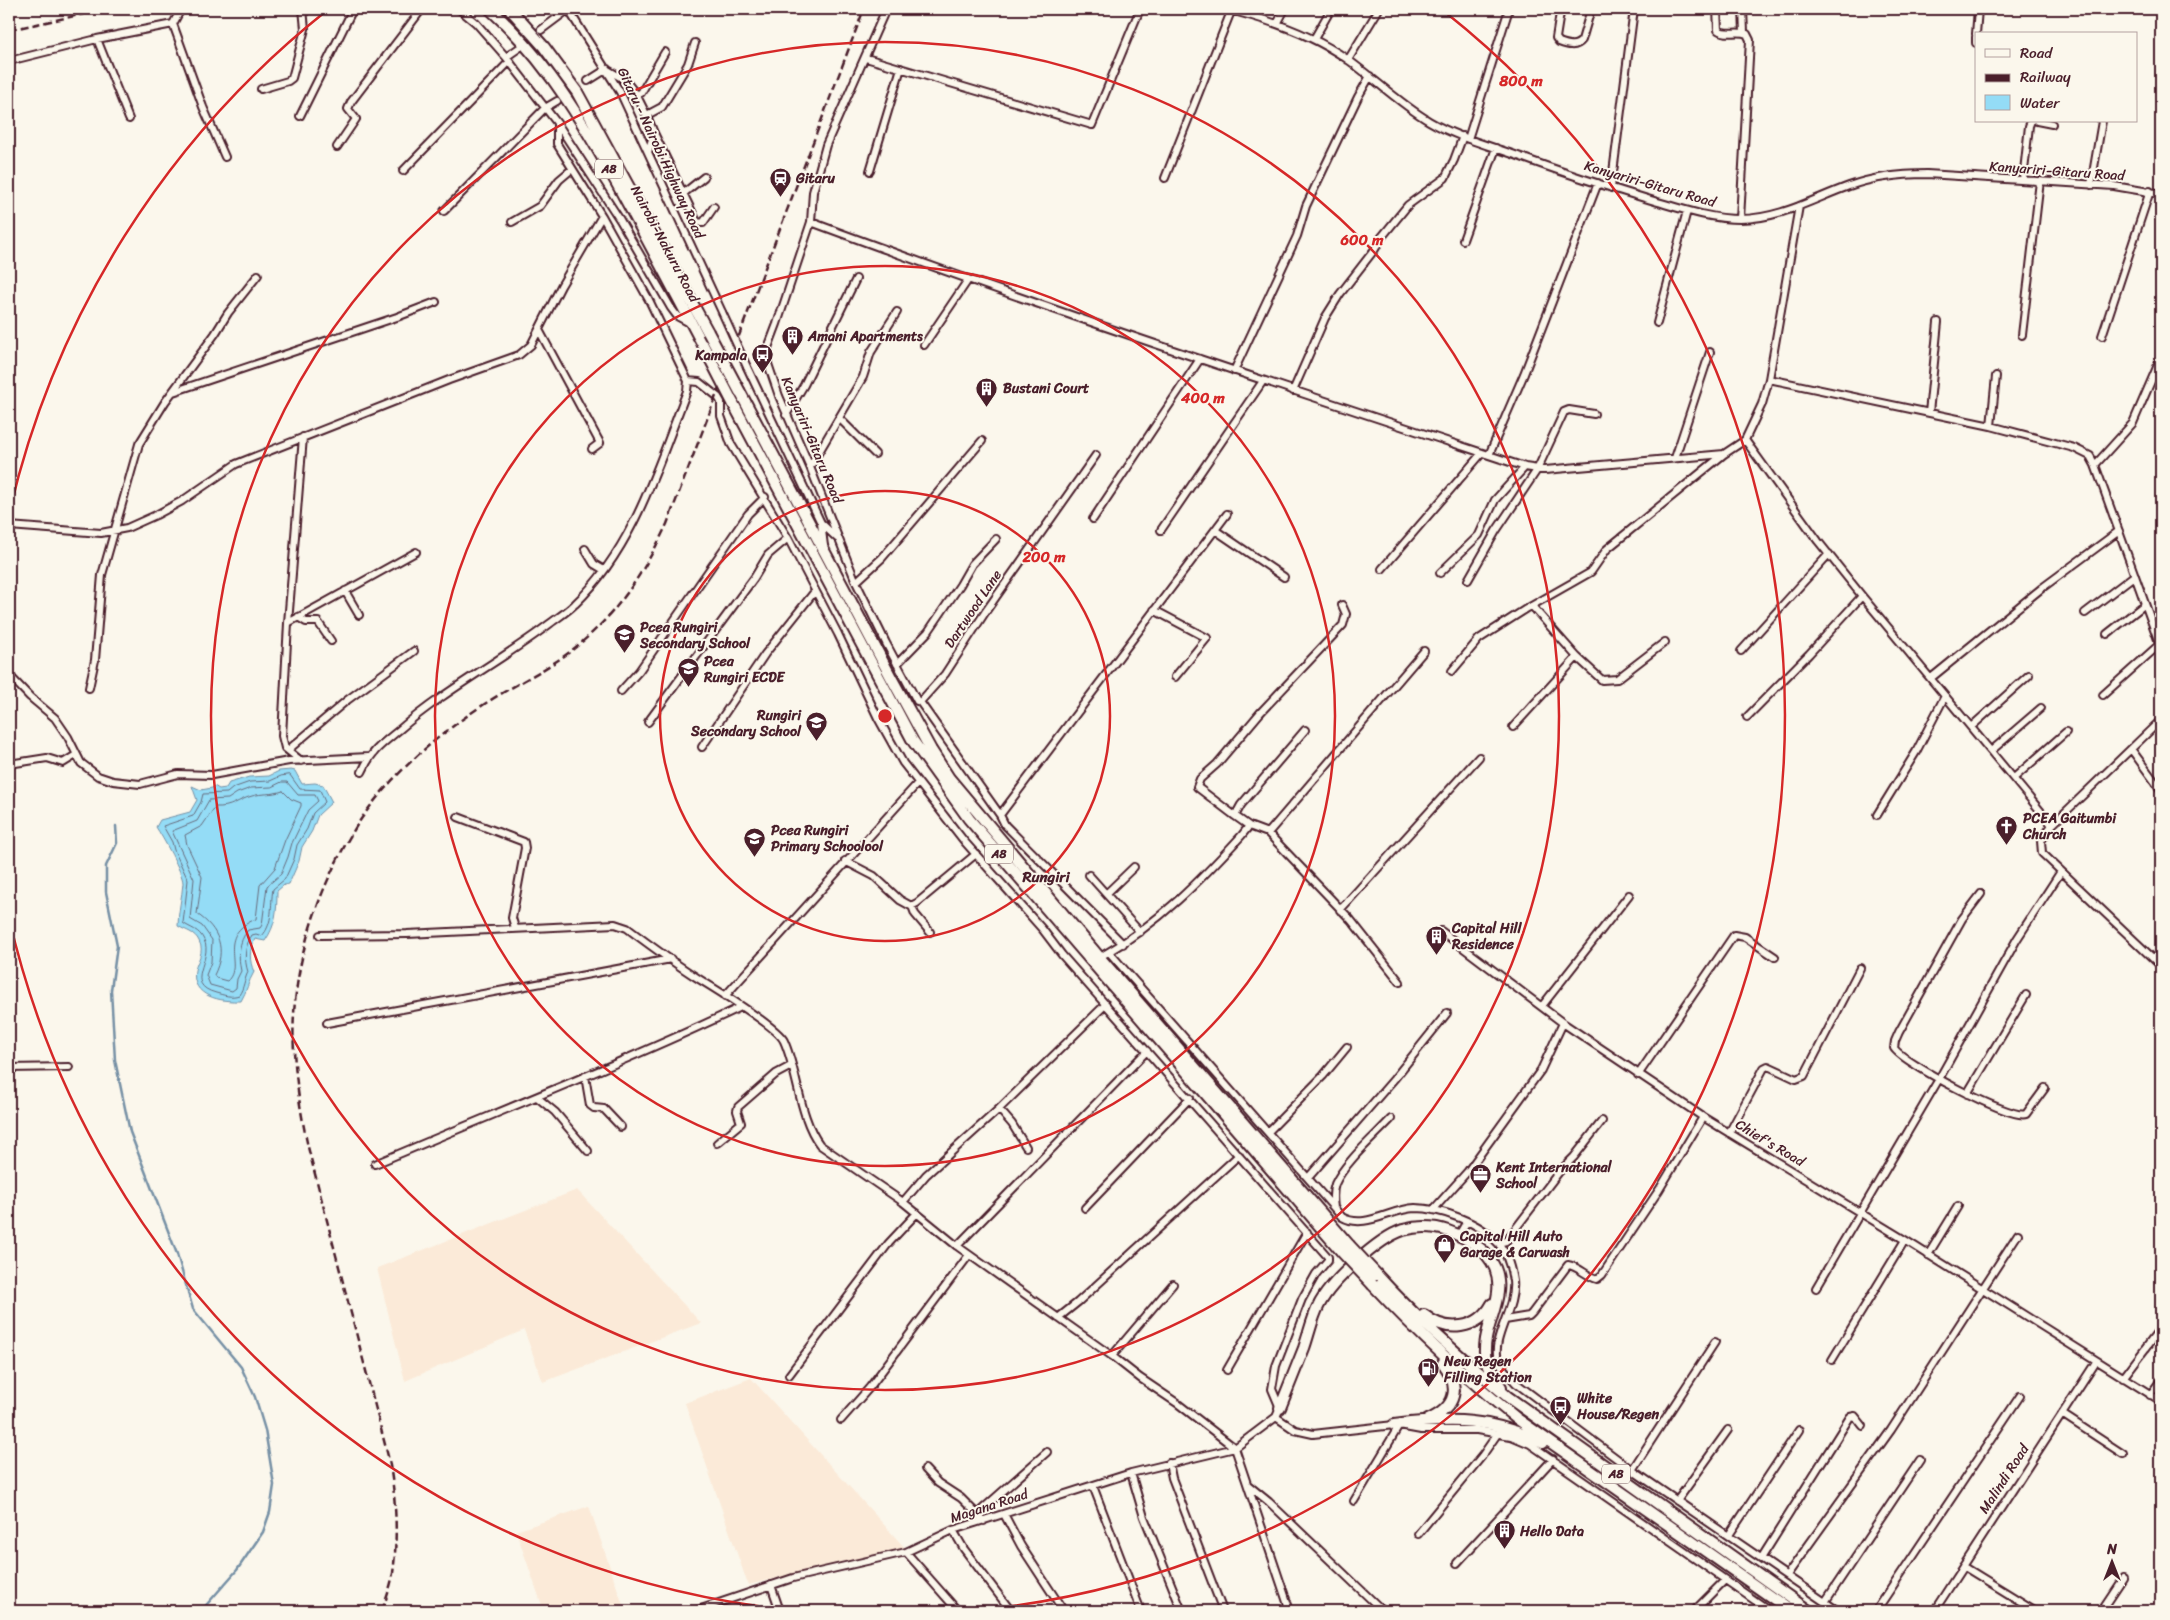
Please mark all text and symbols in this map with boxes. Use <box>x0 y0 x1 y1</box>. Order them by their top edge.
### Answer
legend <box>1975 32 2138 122</box>
text: Road <box>2020 40 2053 66</box>
street label: Gitaru - Nairobi Highway Road <box>610 63 712 244</box>
text: Railway <box>2020 64 2071 90</box>
text: 800 m <box>1498 68 1543 94</box>
text: Water <box>2020 90 2060 116</box>
street label: Kanyariri-Gitaru Road <box>1581 153 1720 215</box>
street label: Kanyariri-Gitaru Road <box>1988 154 2127 188</box>
road number: A8 <box>595 160 623 178</box>
station icon: Gitaru <box>768 166 792 197</box>
place label: Gitaru <box>795 166 835 191</box>
street label: Nairobi-Nakuru Road <box>624 181 707 309</box>
text: 600 m <box>1340 227 1384 253</box>
building icon: Amani Apartments <box>780 324 804 355</box>
place label: Amani Apartments <box>807 324 923 349</box>
place label: Kampala <box>694 343 748 368</box>
bus stop icon: Kampala <box>751 343 775 374</box>
street label: Kanyariri-Gitaru Road <box>774 373 851 509</box>
building icon: Bustani Court <box>975 376 999 407</box>
place label: Bustani Court <box>1003 376 1090 401</box>
text: 400 m <box>1180 385 1225 411</box>
text: 200 m <box>1021 544 1066 570</box>
street label: Dartwood Lane <box>937 565 1009 653</box>
place label: Pcea Rungiri Secondary School <box>639 615 751 656</box>
school or university icon: Pcea Rungiri Secondary School <box>612 623 636 654</box>
place label: Pcea Rungiri ECDE <box>703 649 786 690</box>
school or university icon: Pcea Rungiri ECDE <box>676 657 700 688</box>
place label: Rungiri Secondary School <box>690 703 802 744</box>
centre of rings <box>876 707 894 725</box>
school or university icon: Rungiri Secondary School <box>805 711 829 742</box>
place label: PCEA Gaitumbi Church <box>2022 806 2117 847</box>
church icon: PCEA Gaitumbi Church <box>1995 814 2019 845</box>
place label: Pcea Rungiri Primary Schoolool <box>771 818 884 859</box>
school or university icon: Pcea Rungiri Primary Schoolool <box>743 826 767 857</box>
road number: A8 <box>985 844 1013 864</box>
district label: Rungiri <box>1021 864 1070 890</box>
place label: Capital Hill Residence <box>1451 916 1523 957</box>
building icon: Capital Hill Residence <box>1424 924 1448 955</box>
street label: Chief's Road <box>1730 1112 1811 1175</box>
place label: Kent International School <box>1495 1155 1613 1196</box>
office icon: Kent International School <box>1468 1163 1492 1194</box>
place label: Capital Hill Auto Garage & Carwash <box>1459 1224 1570 1265</box>
shop icon: Capital Hill Auto Garage & Carwash <box>1432 1232 1456 1263</box>
place label: New Regen Filling Station <box>1443 1349 1532 1390</box>
fuel station icon: New Regen Filling Station <box>1416 1357 1440 1388</box>
place label: White House/Regen <box>1576 1386 1660 1427</box>
bus stop icon: White House/Regen <box>1549 1394 1573 1425</box>
street label: Malindi Road <box>1972 1438 2037 1519</box>
road number: A8 <box>1602 1465 1630 1484</box>
street label: Magana Road <box>947 1481 1033 1530</box>
building icon: Hello Data <box>1492 1519 1516 1550</box>
place label: Hello Data <box>1519 1519 1584 1544</box>
text: N <box>2106 1537 2117 1562</box>
north arrow <box>2088 1538 2138 1588</box>

